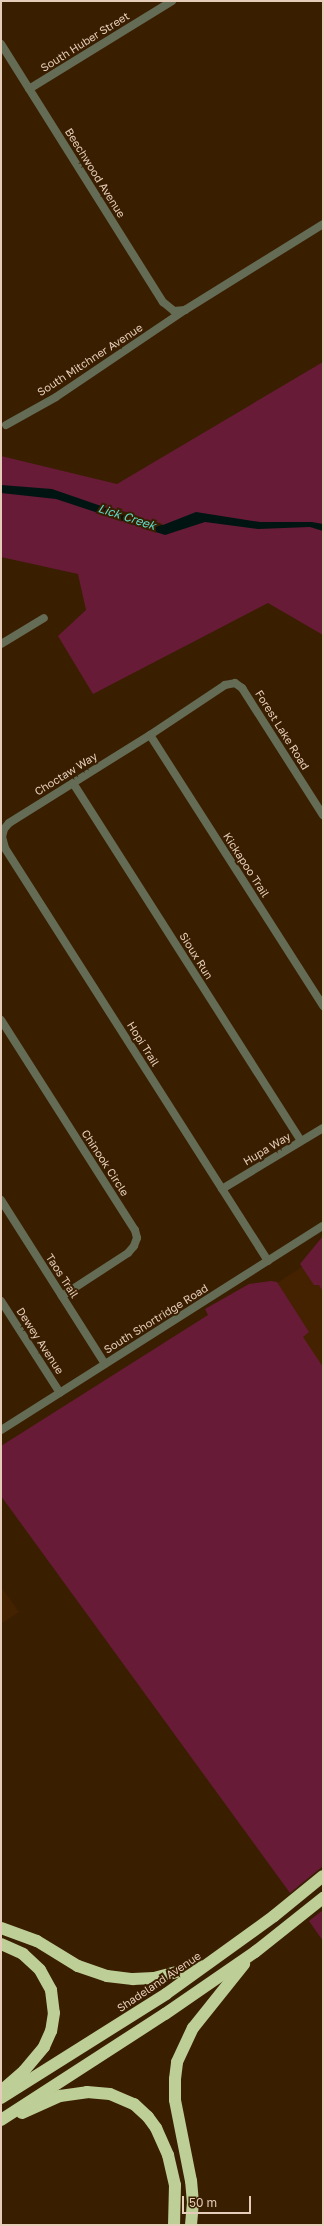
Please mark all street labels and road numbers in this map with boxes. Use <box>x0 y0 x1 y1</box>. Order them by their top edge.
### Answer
street label: South Huber Street <box>38 9 132 75</box>
street label: Beechwood Avenue <box>62 126 128 220</box>
street label: South Mitchner Avenue <box>35 321 145 399</box>
street label: Forest Lake Road <box>252 688 312 772</box>
street label: Choctaw Way <box>32 750 100 798</box>
street label: Kickapoo Trail <box>220 830 272 900</box>
street label: Sioux Run <box>176 930 216 982</box>
street label: Hopi Trail <box>124 1019 162 1069</box>
street label: Chinook Circle <box>79 1127 131 1199</box>
street label: Hupa Way <box>241 1130 293 1168</box>
street label: Taos Trail <box>43 1251 81 1301</box>
street label: South Shortridge Road <box>101 1282 211 1356</box>
street label: Dewey Avenue <box>14 1305 66 1377</box>
street label: Shadeland Avenue <box>115 1949 203 2015</box>

